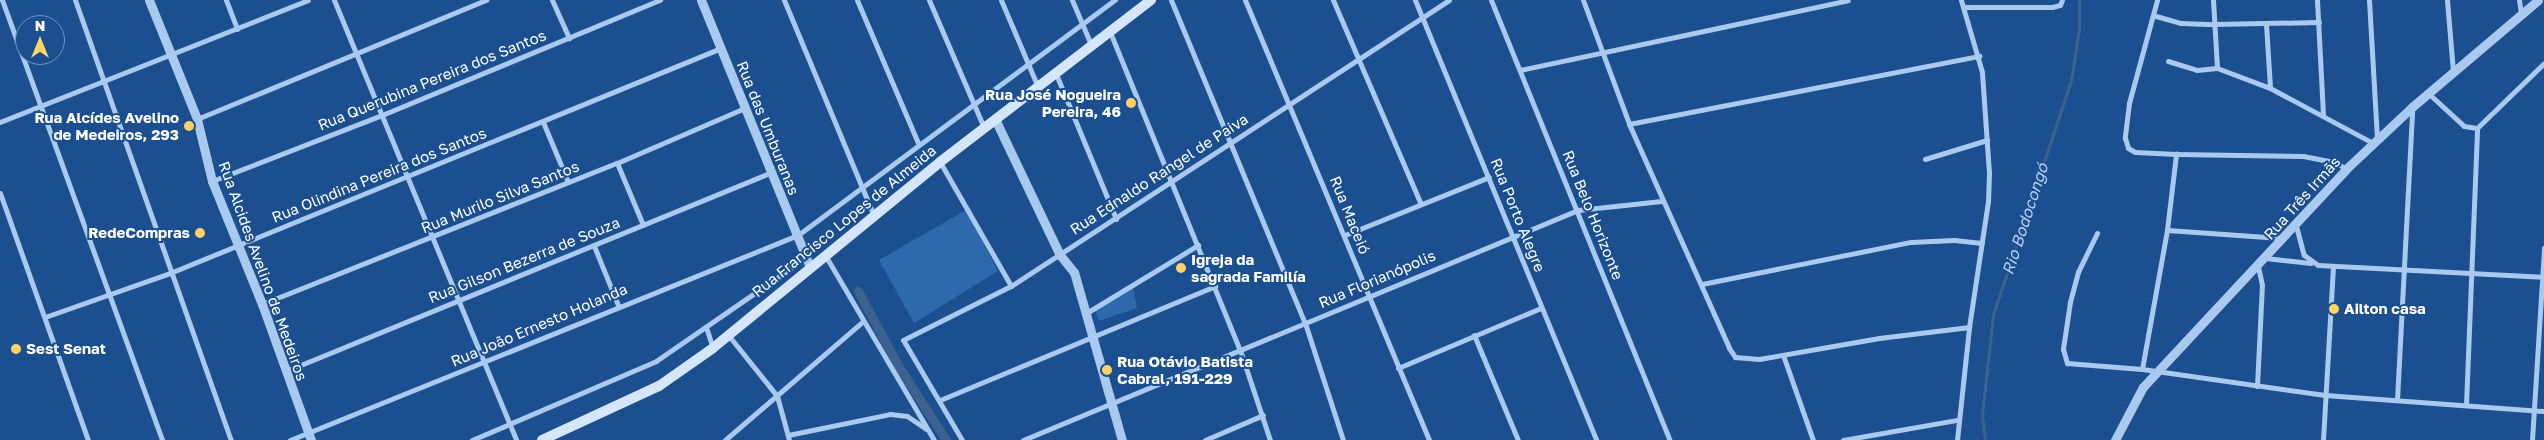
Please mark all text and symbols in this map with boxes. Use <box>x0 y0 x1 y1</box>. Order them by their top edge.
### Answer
north arrow <box>15 15 65 65</box>
text: N <box>35 17 45 34</box>
street label: Rua Querubina Pereira dos Santos <box>315 26 549 134</box>
street label: Rua das Umburanas <box>733 58 803 198</box>
place label: Rua José Nogueira Pereira, 46 <box>985 85 1121 120</box>
marker: Rua José Nogueira Pereira, 46 <box>1125 97 1137 109</box>
place label: Rua Alcídes Avelino de Medeiros, 293 <box>34 108 179 143</box>
street label: Rua Ednaldo Rangel de Paiva <box>1067 110 1251 238</box>
marker: Rua Alcídes Avelino de Medeiros, 293 <box>183 120 195 132</box>
street label: Rua Olindina Pereira dos Santos <box>269 124 489 226</box>
street label: Rua Francisco Lopes de Almeida <box>748 141 940 301</box>
street label: Rua Belo Horizonte <box>1559 148 1627 282</box>
street label: Rua Três Irmãs <box>2260 153 2344 243</box>
street label: Rua Porto Alegre <box>1487 155 1549 275</box>
street label: Rua Murilo Silva Santos <box>418 157 582 237</box>
street label: Rua Alcides Avelino de Medeiros <box>215 159 311 383</box>
water label: Rio Bodocongó <box>1998 161 2052 277</box>
street label: Rua Maceió <box>1326 173 1374 257</box>
street label: Rua Gilson Bezerra de Souza <box>426 213 622 307</box>
place label: RedeCompras <box>88 224 190 242</box>
marker: RedeCompras <box>194 227 206 239</box>
street label: Rua Florianópolis <box>1316 246 1438 312</box>
place label: Igreja da sagrada Familía <box>1191 250 1306 285</box>
marker: Igreja da sagrada Familía <box>1175 262 1187 274</box>
street label: Rua João Ernesto Holanda <box>448 280 630 370</box>
place label: Ailton casa <box>2344 300 2426 318</box>
marker: Ailton casa <box>2328 303 2340 315</box>
place label: Sest Senat <box>26 340 106 358</box>
marker: Sest Senat <box>10 343 22 355</box>
place label: Rua Otávio Batista Cabral, 191-229 <box>1117 352 1253 387</box>
marker: Rua Otávio Batista Cabral, 191-229 <box>1101 364 1113 376</box>

